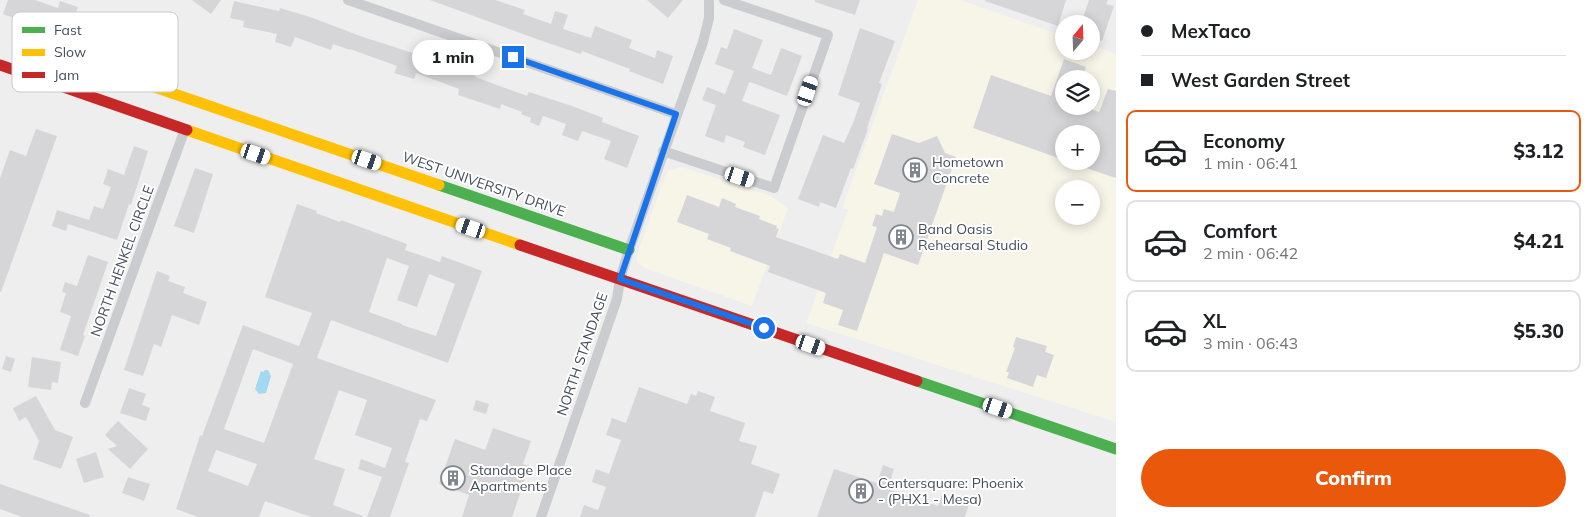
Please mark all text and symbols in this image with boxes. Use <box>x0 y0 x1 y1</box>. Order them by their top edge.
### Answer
legend <box>12 12 178 92</box>
north arrow <box>1055 15 1100 60</box>
map controls <box>1055 15 1100 225</box>
text: MexTaco <box>1171 19 1251 43</box>
text: Fast <box>54 21 82 39</box>
callout: 1 min <box>413 40 496 74</box>
text: Slow <box>54 43 86 61</box>
route end <box>502 46 524 68</box>
text: 1 min <box>432 47 474 67</box>
text: Jam <box>54 66 79 84</box>
text: West Garden Street <box>1171 68 1350 92</box>
button: layers <box>1055 70 1100 115</box>
car <box>796 74 819 108</box>
button: + <box>1055 125 1100 170</box>
icon: car <box>1143 129 1188 174</box>
text: Economy <box>1203 129 1285 153</box>
text: $3.12 <box>1513 139 1564 163</box>
car <box>239 142 272 166</box>
car <box>350 148 383 172</box>
street label: WEST UNIVERSITY DRIVE <box>400 148 568 220</box>
place label: Hometown Concrete <box>932 153 1004 187</box>
text: 1 min · 06:41 <box>1203 153 1298 173</box>
building icon: Hometown Concrete <box>902 157 928 183</box>
car <box>723 165 756 189</box>
button: − <box>1055 180 1100 225</box>
street label: NORTH HENKEL CIRCLE <box>86 183 158 339</box>
car <box>454 216 487 240</box>
icon: car <box>1143 219 1188 264</box>
text: Comfort <box>1203 219 1277 243</box>
place label: Band Oasis Rehearsal Studio <box>918 220 1028 254</box>
building icon: Band Oasis Rehearsal Studio <box>888 224 914 250</box>
text: $4.21 <box>1513 229 1564 253</box>
text: 2 min · 06:42 <box>1203 243 1298 263</box>
street label: NORTH STANDAGE <box>552 290 612 418</box>
icon: car <box>1143 309 1188 354</box>
text: XL <box>1203 309 1226 333</box>
route start <box>753 317 775 339</box>
text: $5.30 <box>1513 319 1564 343</box>
car <box>794 333 827 357</box>
text: 3 min · 06:43 <box>1203 333 1298 353</box>
car <box>981 396 1014 420</box>
button: Confirm <box>1141 449 1566 507</box>
place label: Standage Place Apartments <box>470 461 572 495</box>
building icon: Standage Place Apartments <box>440 465 466 491</box>
place label: Centersquare: Phoenix - (PHX1 - Mesa) <box>878 474 1024 508</box>
building icon: Centersquare: Phoenix - (PHX1 - Mesa) <box>848 478 874 504</box>

